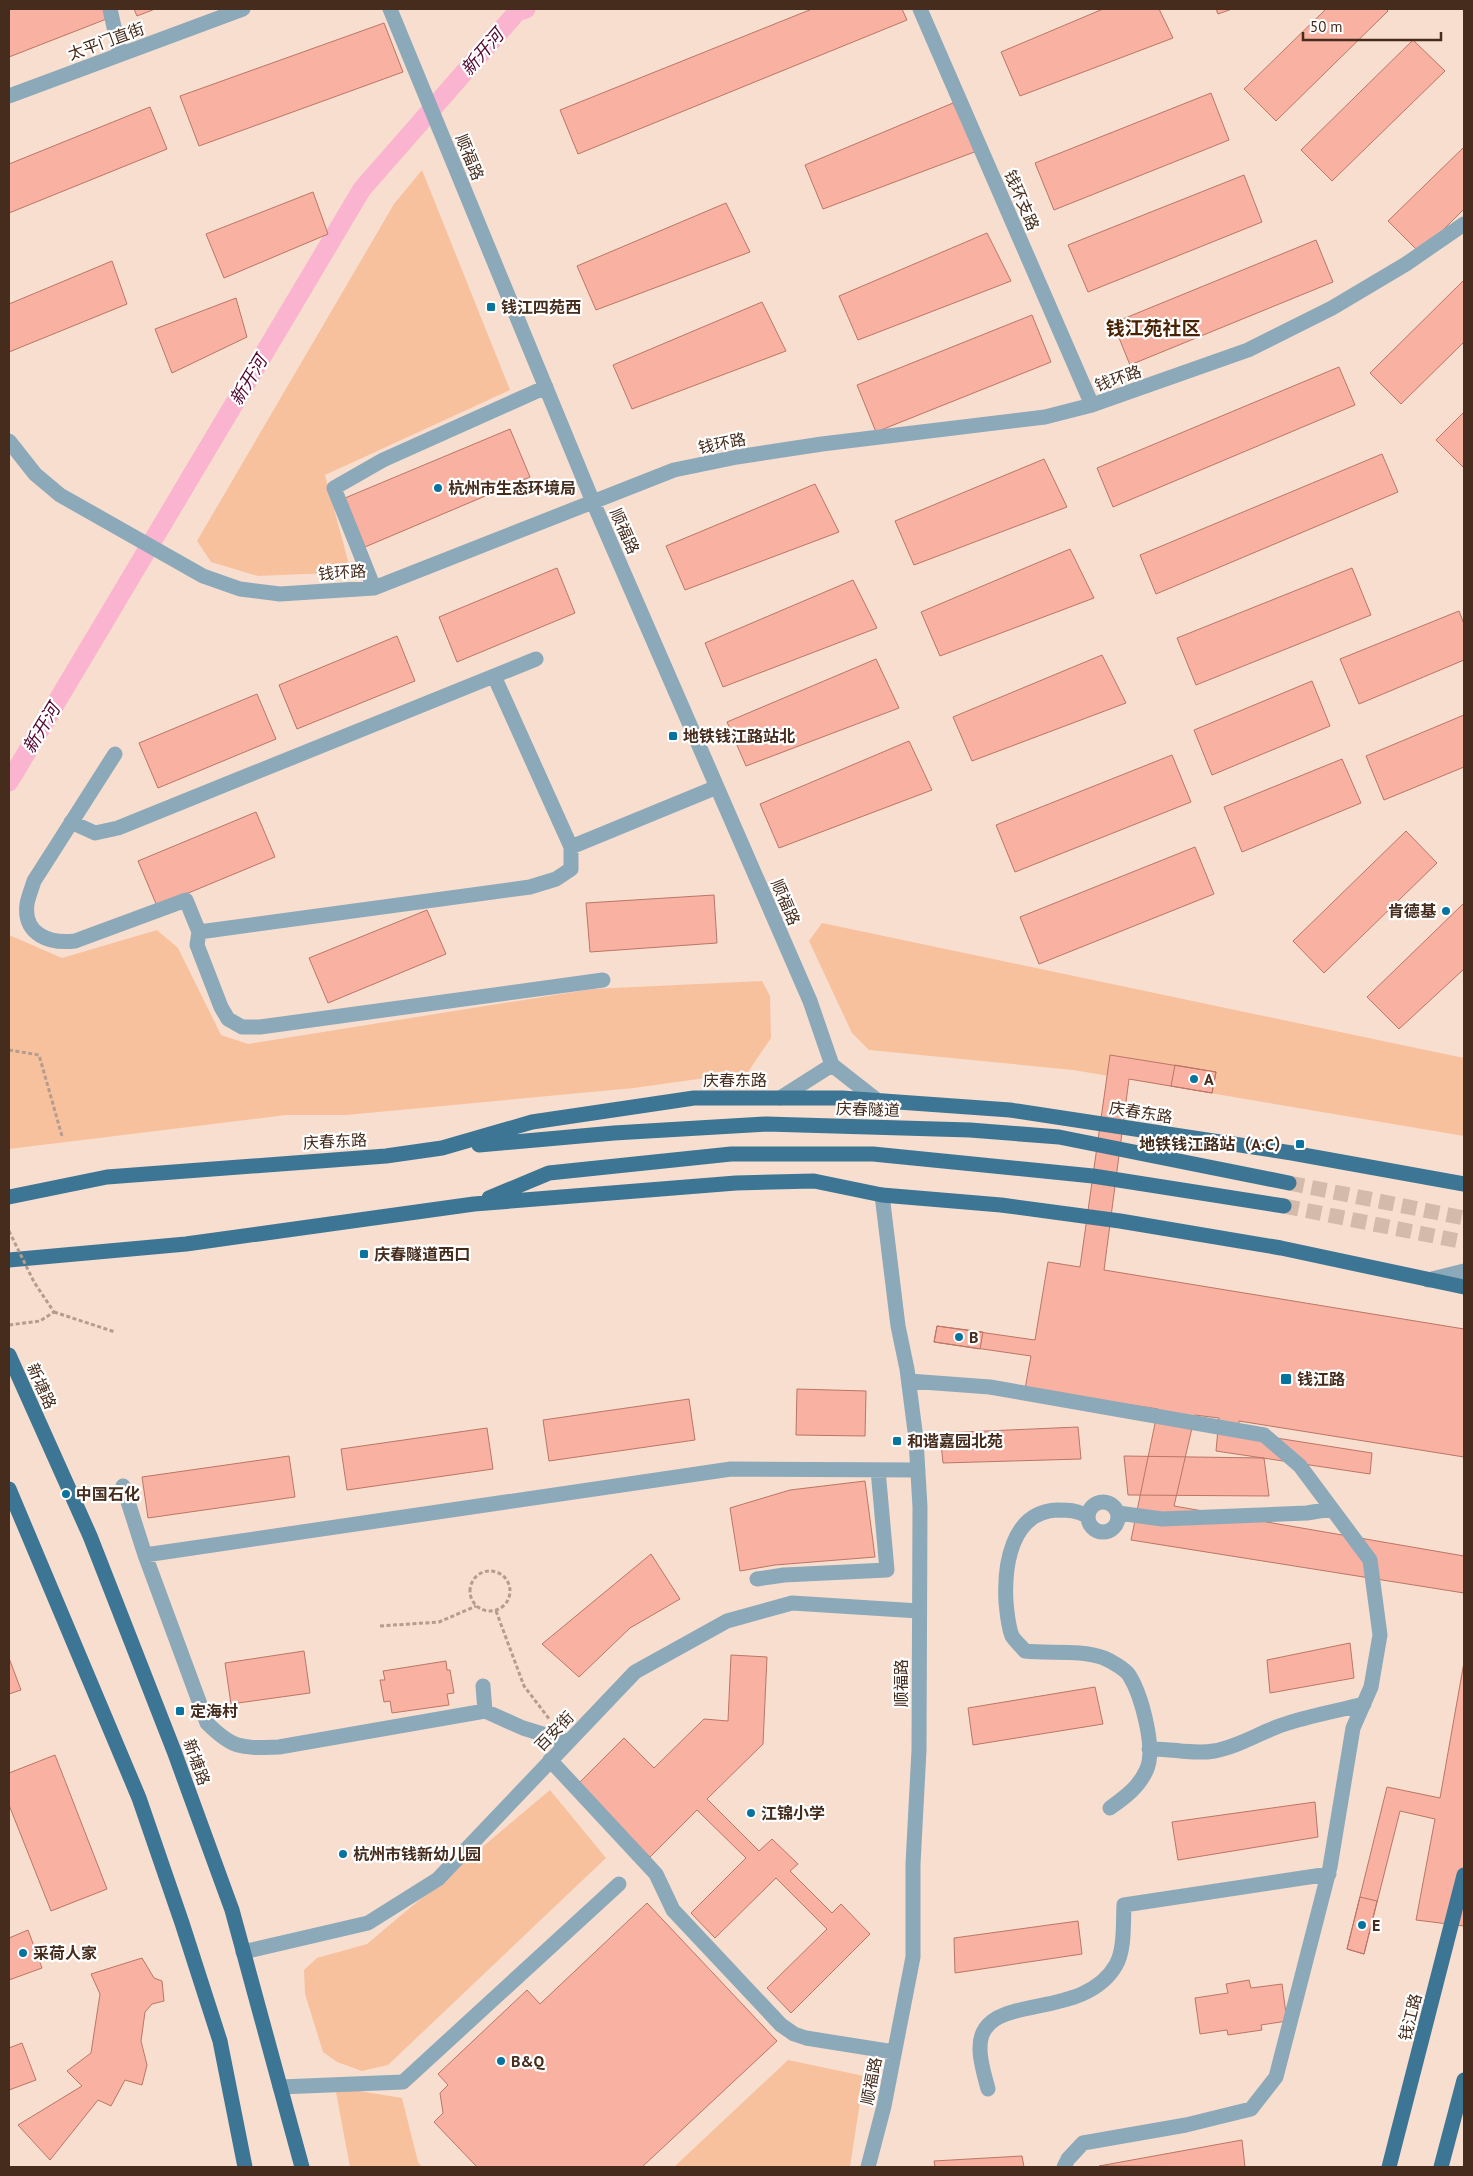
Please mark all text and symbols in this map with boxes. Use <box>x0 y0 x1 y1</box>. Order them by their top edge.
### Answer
scale bar <box>1303 10 1440 42</box>
text: 50 m <box>1310 17 1343 36</box>
street label: 太平门直街 <box>65 18 147 64</box>
water label: 新开河 <box>456 22 510 80</box>
street label: 顺福路 <box>452 131 488 183</box>
street label: 钱环支路 <box>1000 167 1044 233</box>
place label: 钱江四苑西 <box>501 297 581 317</box>
marker: 钱江四苑西 <box>485 301 497 313</box>
district label: 钱江苑社区 <box>1105 316 1201 340</box>
water label: 新开河 <box>224 348 273 409</box>
street label: 钱环路 <box>1092 361 1144 395</box>
street label: 钱环路 <box>697 429 747 457</box>
place label: 杭州市生态环境局 <box>448 478 576 498</box>
marker: 杭州市生态环境局 <box>432 482 444 494</box>
street label: 顺福路 <box>606 505 644 557</box>
street label: 钱环路 <box>317 560 367 584</box>
water label: 新开河 <box>17 696 66 757</box>
place label: 地铁钱江路站北 <box>683 726 795 746</box>
marker: 地铁钱江路站北 <box>667 730 679 742</box>
street label: 顺福路 <box>767 876 805 928</box>
place label: 肯德基 <box>1388 901 1437 921</box>
marker: 肯德基 <box>1440 905 1452 917</box>
place label: A <box>1204 1069 1214 1089</box>
street label: 庆春东路 <box>703 1070 767 1090</box>
marker: A <box>1188 1073 1200 1085</box>
street label: 庆春东路 <box>1108 1097 1174 1127</box>
street label: 庆春隧道 <box>836 1098 900 1120</box>
street label: 庆春东路 <box>303 1129 367 1153</box>
place label: 地铁钱江路站（A·C） <box>1139 1134 1290 1154</box>
marker: 地铁钱江路站（A·C） <box>1294 1138 1306 1150</box>
place label: 庆春隧道西口 <box>374 1244 470 1264</box>
marker: 庆春隧道西口 <box>358 1248 370 1260</box>
place label: B <box>969 1327 978 1347</box>
marker: B <box>953 1331 965 1343</box>
street label: 新塘路 <box>23 1360 61 1412</box>
place label: 钱江路 <box>1297 1369 1345 1389</box>
marker: 钱江路 <box>1279 1372 1293 1386</box>
place label: 和谐嘉园北苑 <box>907 1431 1003 1451</box>
marker: 和谐嘉园北苑 <box>891 1435 903 1447</box>
place label: 中国石化 <box>76 1484 140 1504</box>
marker: 中国石化 <box>60 1488 72 1500</box>
street label: 顺福路 <box>891 1659 911 1707</box>
place label: 定海村 <box>190 1701 238 1721</box>
marker: 定海村 <box>174 1705 186 1717</box>
street label: 百安街 <box>530 1707 578 1755</box>
street label: 新塘路 <box>179 1736 215 1788</box>
place label: 江锦小学 <box>761 1803 825 1823</box>
marker: 江锦小学 <box>745 1807 757 1819</box>
place label: 杭州市钱新幼儿园 <box>353 1844 481 1864</box>
marker: 杭州市钱新幼儿园 <box>337 1848 349 1860</box>
place label: E <box>1372 1915 1380 1935</box>
marker: E <box>1356 1919 1368 1931</box>
place label: 采荷人家 <box>33 1943 97 1963</box>
marker: 采荷人家 <box>17 1947 29 1959</box>
street label: 钱江路 <box>1394 1991 1426 2043</box>
place label: B&Q <box>511 2051 545 2071</box>
marker: B&Q <box>495 2055 507 2067</box>
street label: 顺福路 <box>857 2056 885 2106</box>

